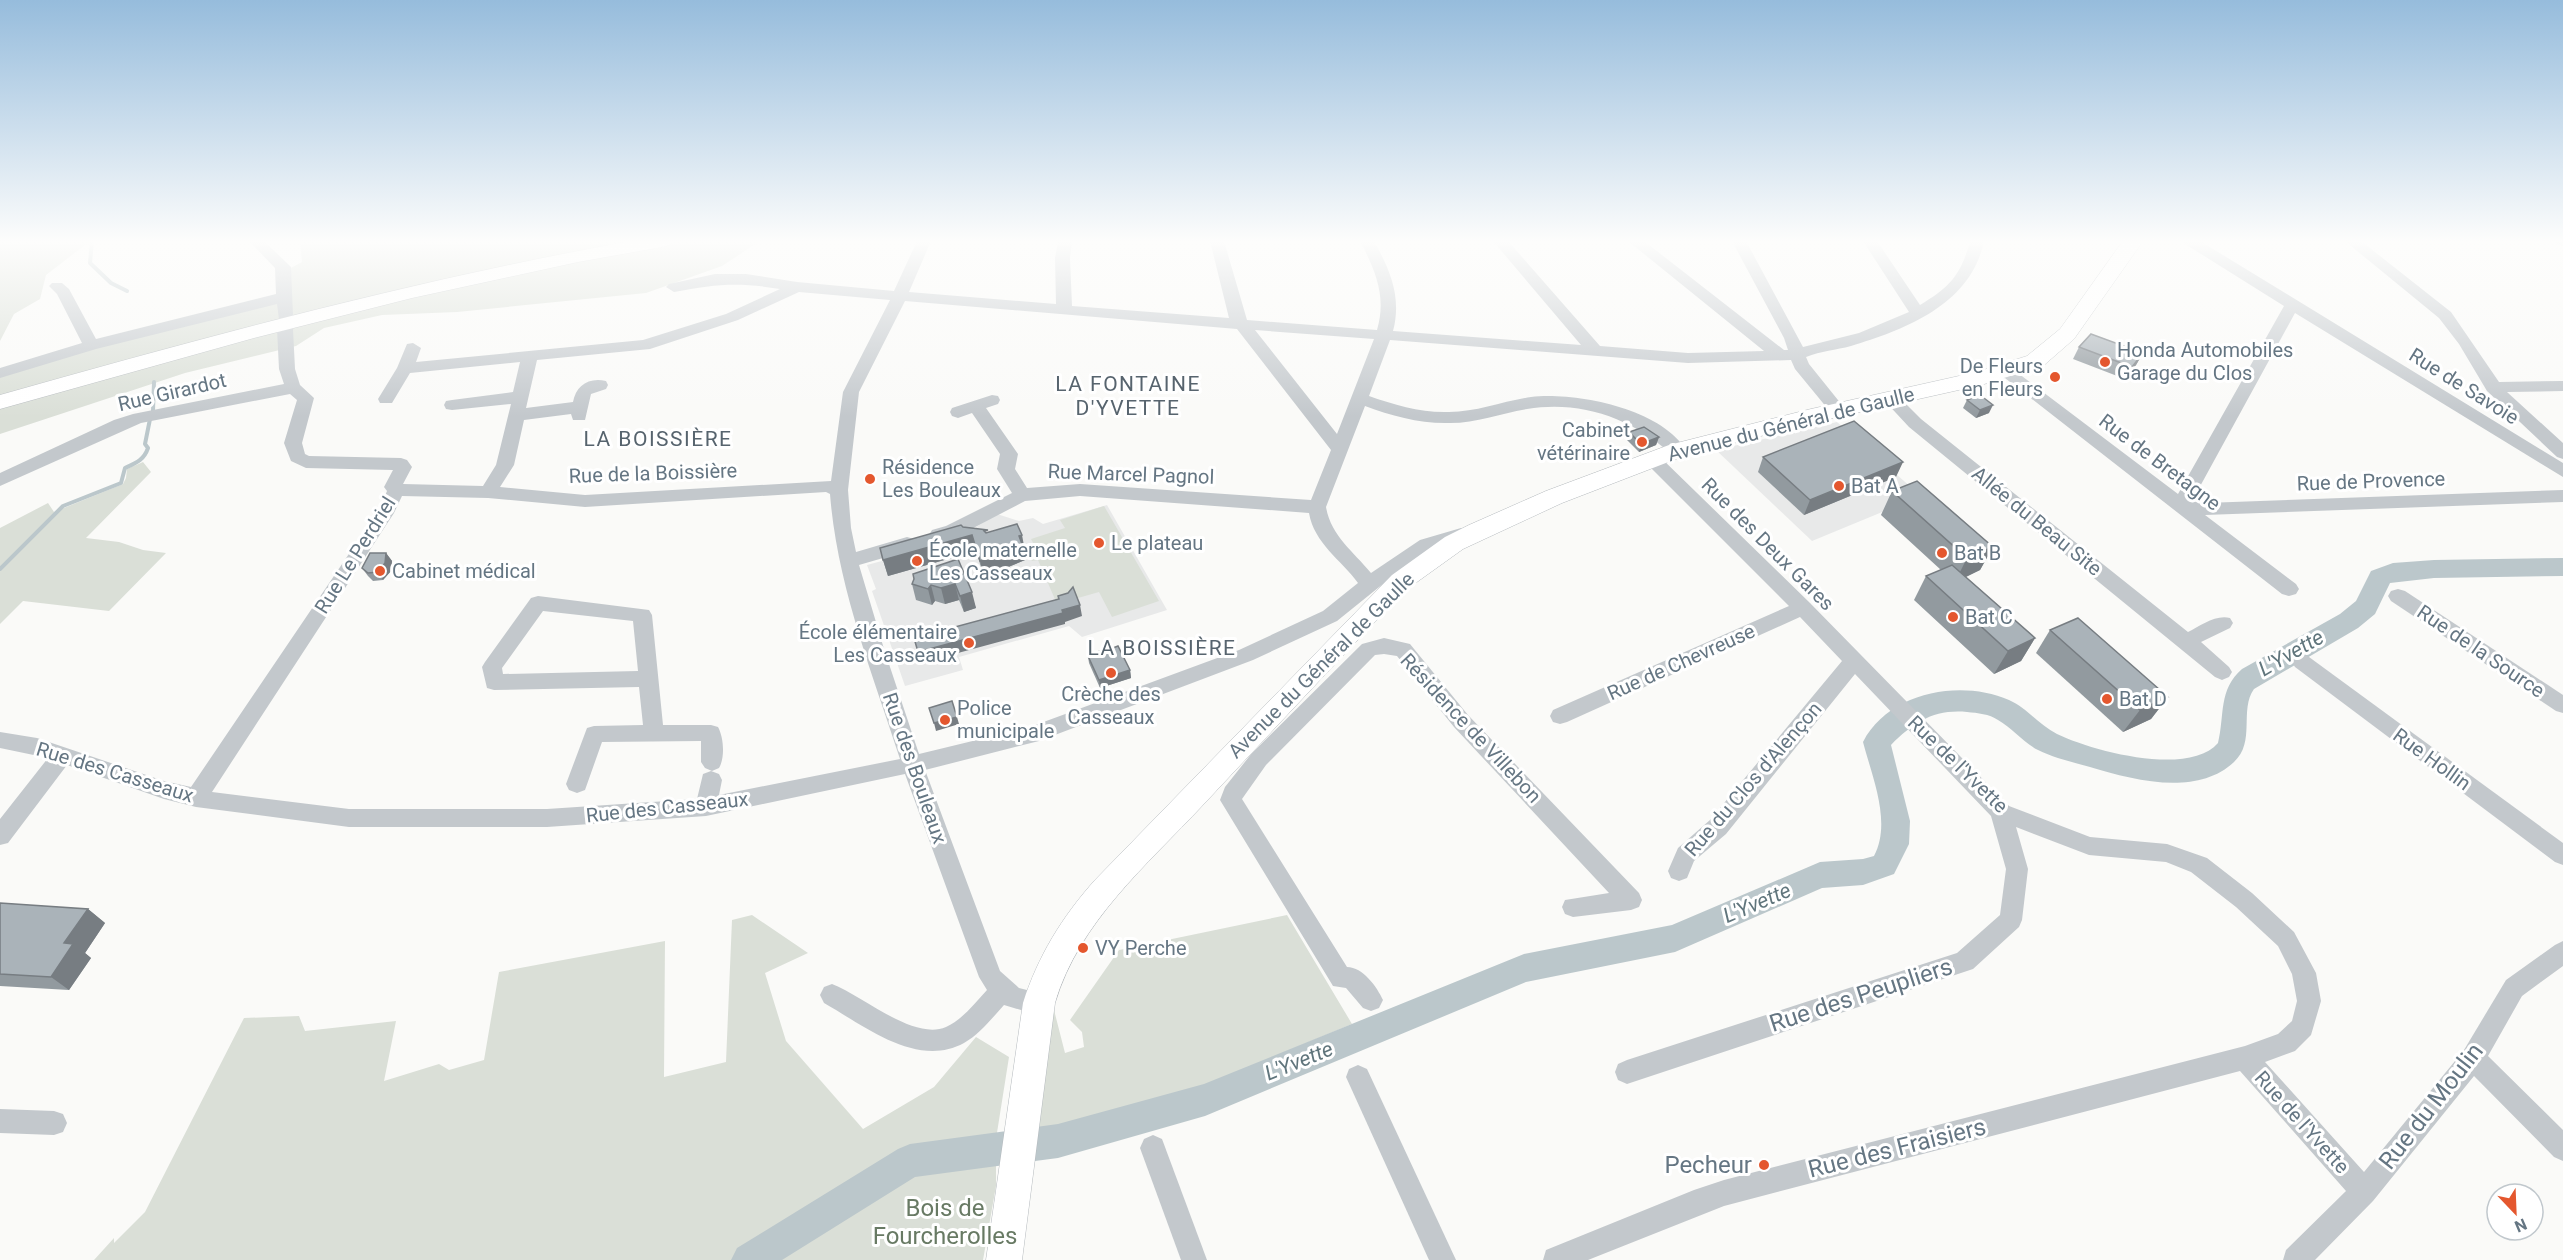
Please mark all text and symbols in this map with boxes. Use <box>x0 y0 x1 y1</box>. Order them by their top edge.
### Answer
place label: Honda Automobiles Garage du Clos <box>2117 338 2293 385</box>
street label: Rue de Savoie <box>2405 343 2523 429</box>
place label: De Fleurs en Fleurs <box>1960 354 2043 401</box>
marker: Honda Automobiles Garage du Clos <box>2098 355 2112 369</box>
street label: Rue Girardot <box>115 368 229 416</box>
marker: De Fleurs en Fleurs <box>2048 370 2062 384</box>
district label: LA FONTAINE D'YVETTE <box>1055 372 1201 420</box>
street label: Avenue du Général de Gaulle <box>1665 382 1917 466</box>
street label: Rue de Bretagne <box>2095 409 2225 515</box>
place label: Cabinet vétérinaire <box>1537 418 1630 465</box>
district label: LA BOISSIÈRE <box>583 427 733 451</box>
marker: Cabinet vétérinaire <box>1635 435 1649 449</box>
place label: Résidence Les Bouleaux <box>882 455 1001 502</box>
street label: Rue de la Boissière <box>568 458 738 488</box>
street label: Rue Marcel Pagnol <box>1047 459 1215 489</box>
street label: Allée du Beau Site <box>1967 461 2107 581</box>
street label: Rue de Provence <box>2296 466 2446 496</box>
marker: Résidence Les Bouleaux <box>863 472 877 486</box>
street label: Rue des Deux Gares <box>1697 473 1839 615</box>
place label: Bat A <box>1851 474 1899 498</box>
marker: Bat A <box>1832 479 1846 493</box>
street label: Rue Le Perdriel <box>309 492 401 618</box>
place label: Le plateau <box>1111 531 1203 555</box>
marker: Le plateau <box>1092 536 1106 550</box>
place label: École maternelle Les Casseaux <box>929 538 1077 585</box>
place label: Bat B <box>1954 541 2001 565</box>
marker: Bat B <box>1935 546 1949 560</box>
marker: École maternelle Les Casseaux <box>910 554 924 568</box>
place label: Cabinet médical <box>392 559 536 583</box>
marker: Cabinet médical <box>373 564 387 578</box>
street label: Avenue du Général de Gaulle <box>1223 567 1419 763</box>
street label: Rue de la Source <box>2413 600 2549 702</box>
place label: Bat C <box>1965 605 2013 629</box>
marker: Bat C <box>1946 610 1960 624</box>
street label: Rue de Chevreuse <box>1603 619 1759 705</box>
place label: École élémentaire Les Casseaux <box>799 620 957 667</box>
water label: L'Yvette <box>2254 625 2328 681</box>
marker: École élémentaire Les Casseaux <box>962 636 976 650</box>
district label: LA BOISSIÈRE <box>1087 636 1237 660</box>
street label: Résidence de Villebon <box>1396 648 1546 808</box>
marker: Crèche des Casseaux <box>1104 666 1118 680</box>
place label: Crèche des Casseaux <box>1061 682 1161 729</box>
place label: Bat D <box>2119 687 2167 711</box>
street label: Rue des Bouleaux <box>878 689 952 847</box>
marker: Bat D <box>2100 692 2114 706</box>
place label: Police municipale <box>957 696 1054 743</box>
street label: Rue du Clos d'Alençon <box>1679 697 1827 861</box>
street label: Rue de l'Yvette <box>1903 710 2013 818</box>
marker: Police municipale <box>938 713 952 727</box>
street label: Rue Hollin <box>2388 723 2476 795</box>
street label: Rue des Casseaux <box>34 737 197 807</box>
street label: Rue des Casseaux <box>585 787 749 827</box>
water label: L'Yvette <box>1720 878 1795 928</box>
place label: VY Perche <box>1095 936 1186 960</box>
marker: VY Perche <box>1076 941 1090 955</box>
street label: Rue des Peupliers <box>1766 952 1956 1038</box>
water label: L'Yvette <box>1261 1036 1337 1085</box>
street label: Rue du Moulin <box>2373 1037 2489 1175</box>
street label: Rue de l'Yvette <box>2250 1066 2354 1178</box>
street label: Rue des Fraisiers <box>1805 1112 1989 1184</box>
place label: Pecheur <box>1664 1151 1752 1179</box>
marker: Pecheur <box>1757 1158 1771 1172</box>
north arrow <box>2485 1182 2545 1242</box>
park label: Bois de Fourcherolles <box>873 1194 1017 1250</box>
text: N <box>2512 1214 2530 1236</box>

